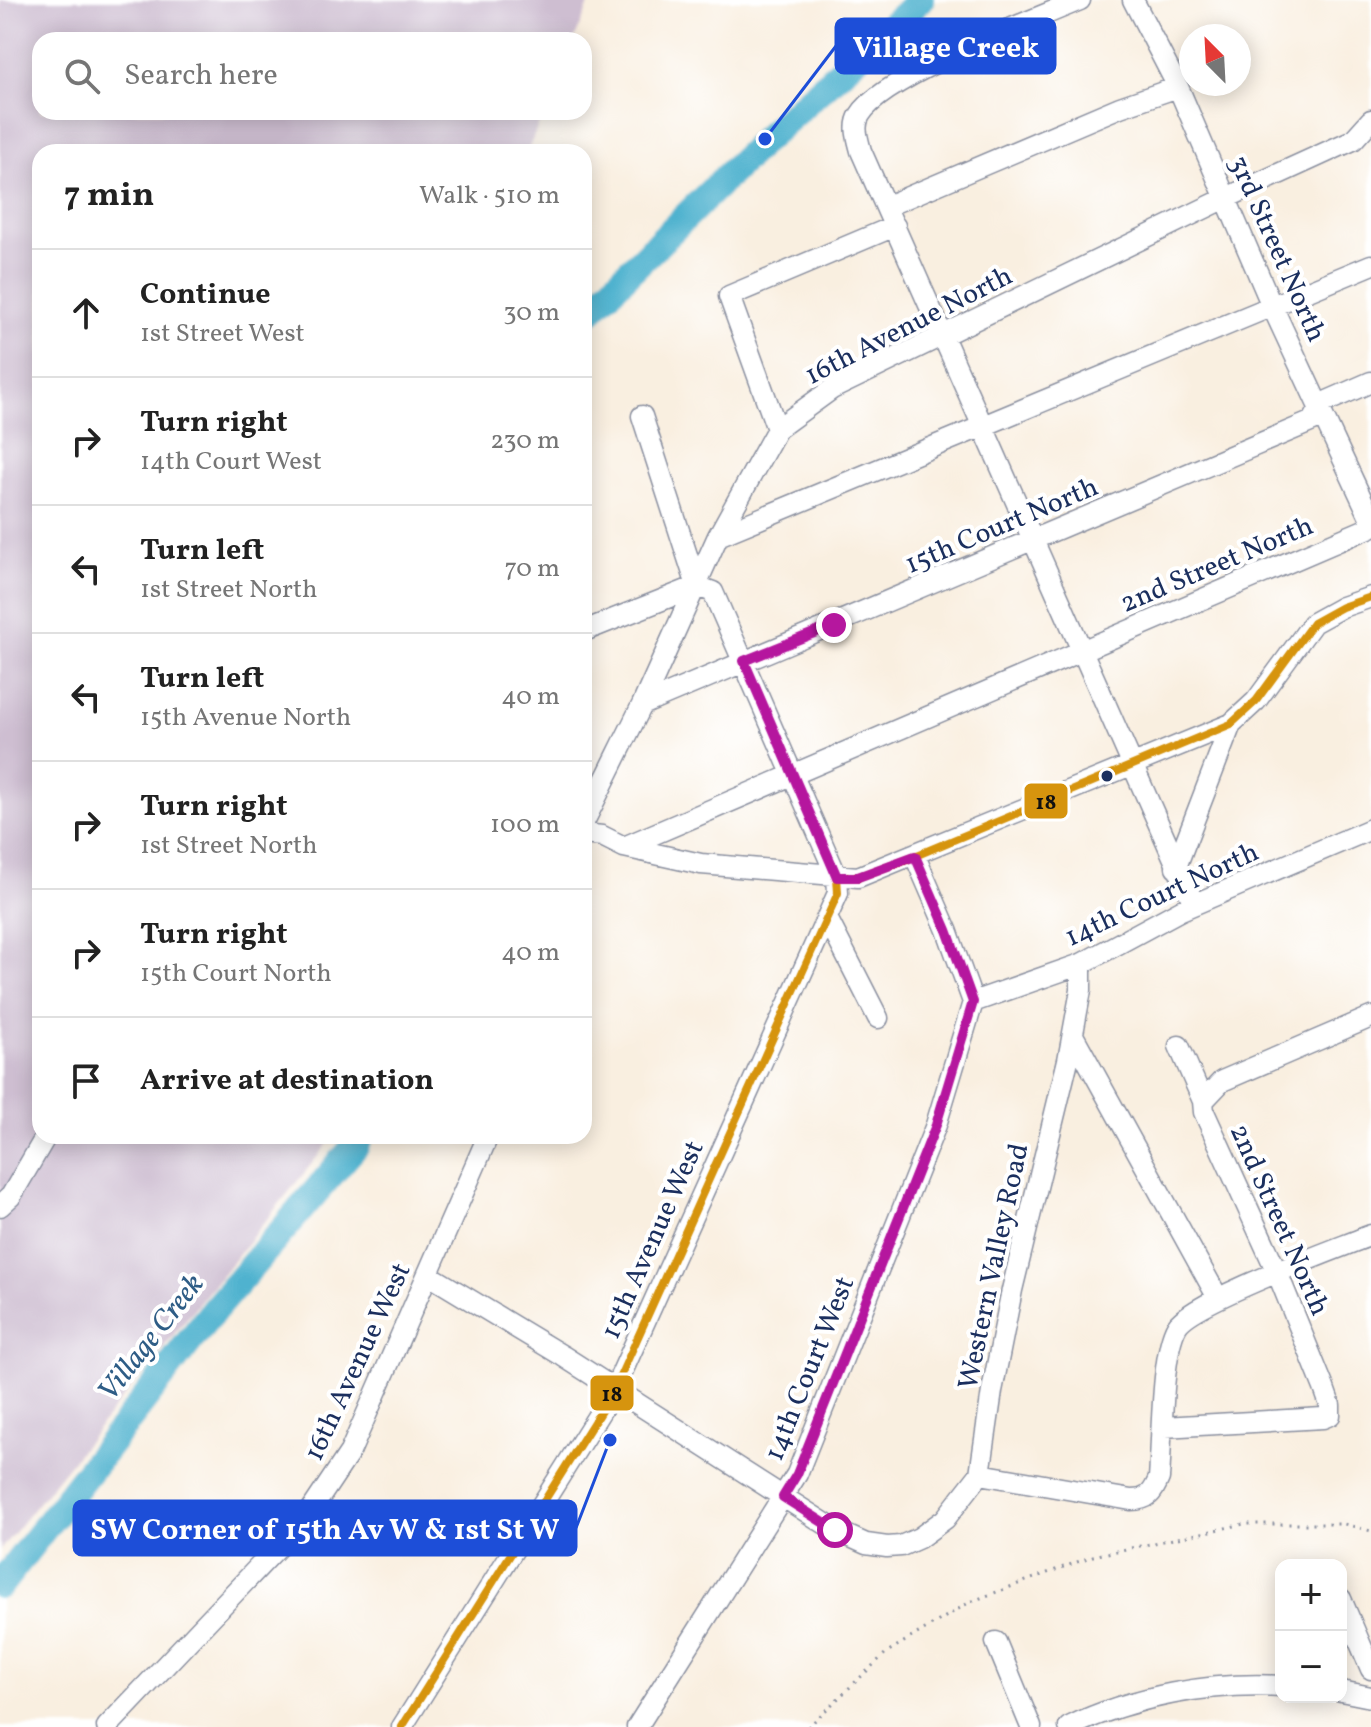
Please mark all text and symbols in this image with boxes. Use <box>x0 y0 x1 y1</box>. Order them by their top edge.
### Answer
callout: Village Creek <box>836 19 1055 73</box>
north arrow <box>1179 24 1251 96</box>
text: Village Creek <box>852 28 1040 70</box>
search box <box>32 32 592 120</box>
icon: search <box>60 54 104 98</box>
text: Search here <box>124 55 278 97</box>
street label: 3rd Street North <box>1218 150 1335 348</box>
text: 7 min <box>64 173 154 220</box>
text: Walk · 510 m <box>419 178 560 214</box>
street label: 16th Avenue North <box>799 257 1020 395</box>
text: Continue <box>140 274 271 316</box>
icon: ahead <box>64 291 108 335</box>
text: 30 m <box>503 295 560 331</box>
text: 1st Street West <box>140 316 305 352</box>
text: Turn right <box>140 402 288 444</box>
icon: right <box>64 419 108 463</box>
text: 230 m <box>490 423 560 459</box>
text: 14th Court West <box>140 444 322 480</box>
street label: 15th Court North <box>899 468 1105 585</box>
street label: 2nd Street North <box>1115 507 1319 624</box>
text: Turn left <box>140 530 264 572</box>
icon: left <box>64 547 108 591</box>
text: 70 m <box>505 551 560 587</box>
text: 1st Street North <box>140 572 318 608</box>
route end <box>816 607 852 643</box>
text: Turn left <box>140 658 264 700</box>
icon: left <box>64 675 108 719</box>
text: 40 m <box>501 679 560 715</box>
text: 15th Avenue North <box>140 700 351 736</box>
unlabelled marker <box>1099 768 1115 784</box>
line badge: 18 <box>1023 782 1069 820</box>
text: Turn right <box>140 786 288 828</box>
text: 18 <box>1036 788 1056 819</box>
icon: right <box>64 803 108 847</box>
text: 100 m <box>490 807 560 843</box>
text: 1st Street North <box>140 828 318 864</box>
street label: 14th Court North <box>1059 833 1265 957</box>
text: Turn right <box>140 914 288 956</box>
icon: right <box>64 931 108 975</box>
text: 40 m <box>501 935 560 971</box>
text: 15th Court North <box>140 956 332 992</box>
icon: arrive <box>64 1059 108 1103</box>
text: Arrive at destination <box>140 1060 434 1102</box>
street label: 2nd Street North <box>1219 1118 1338 1322</box>
street label: 15th Avenue West <box>592 1134 715 1346</box>
street label: Western Valley Road <box>949 1140 1040 1393</box>
street label: 16th Avenue West <box>295 1257 421 1467</box>
water label: Village Creek <box>88 1265 215 1411</box>
street label: 14th Court West <box>756 1271 865 1467</box>
line badge: 18 <box>589 1374 635 1412</box>
text: 18 <box>602 1380 622 1411</box>
callout: SW Corner of 15th Av W & 1st St W <box>74 1501 576 1555</box>
text: SW Corner of 15th Av W & 1st St W <box>90 1510 560 1552</box>
route start <box>817 1512 853 1548</box>
map controls <box>1275 1559 1347 1703</box>
button: + <box>1275 1559 1347 1631</box>
button: − <box>1275 1631 1347 1703</box>

